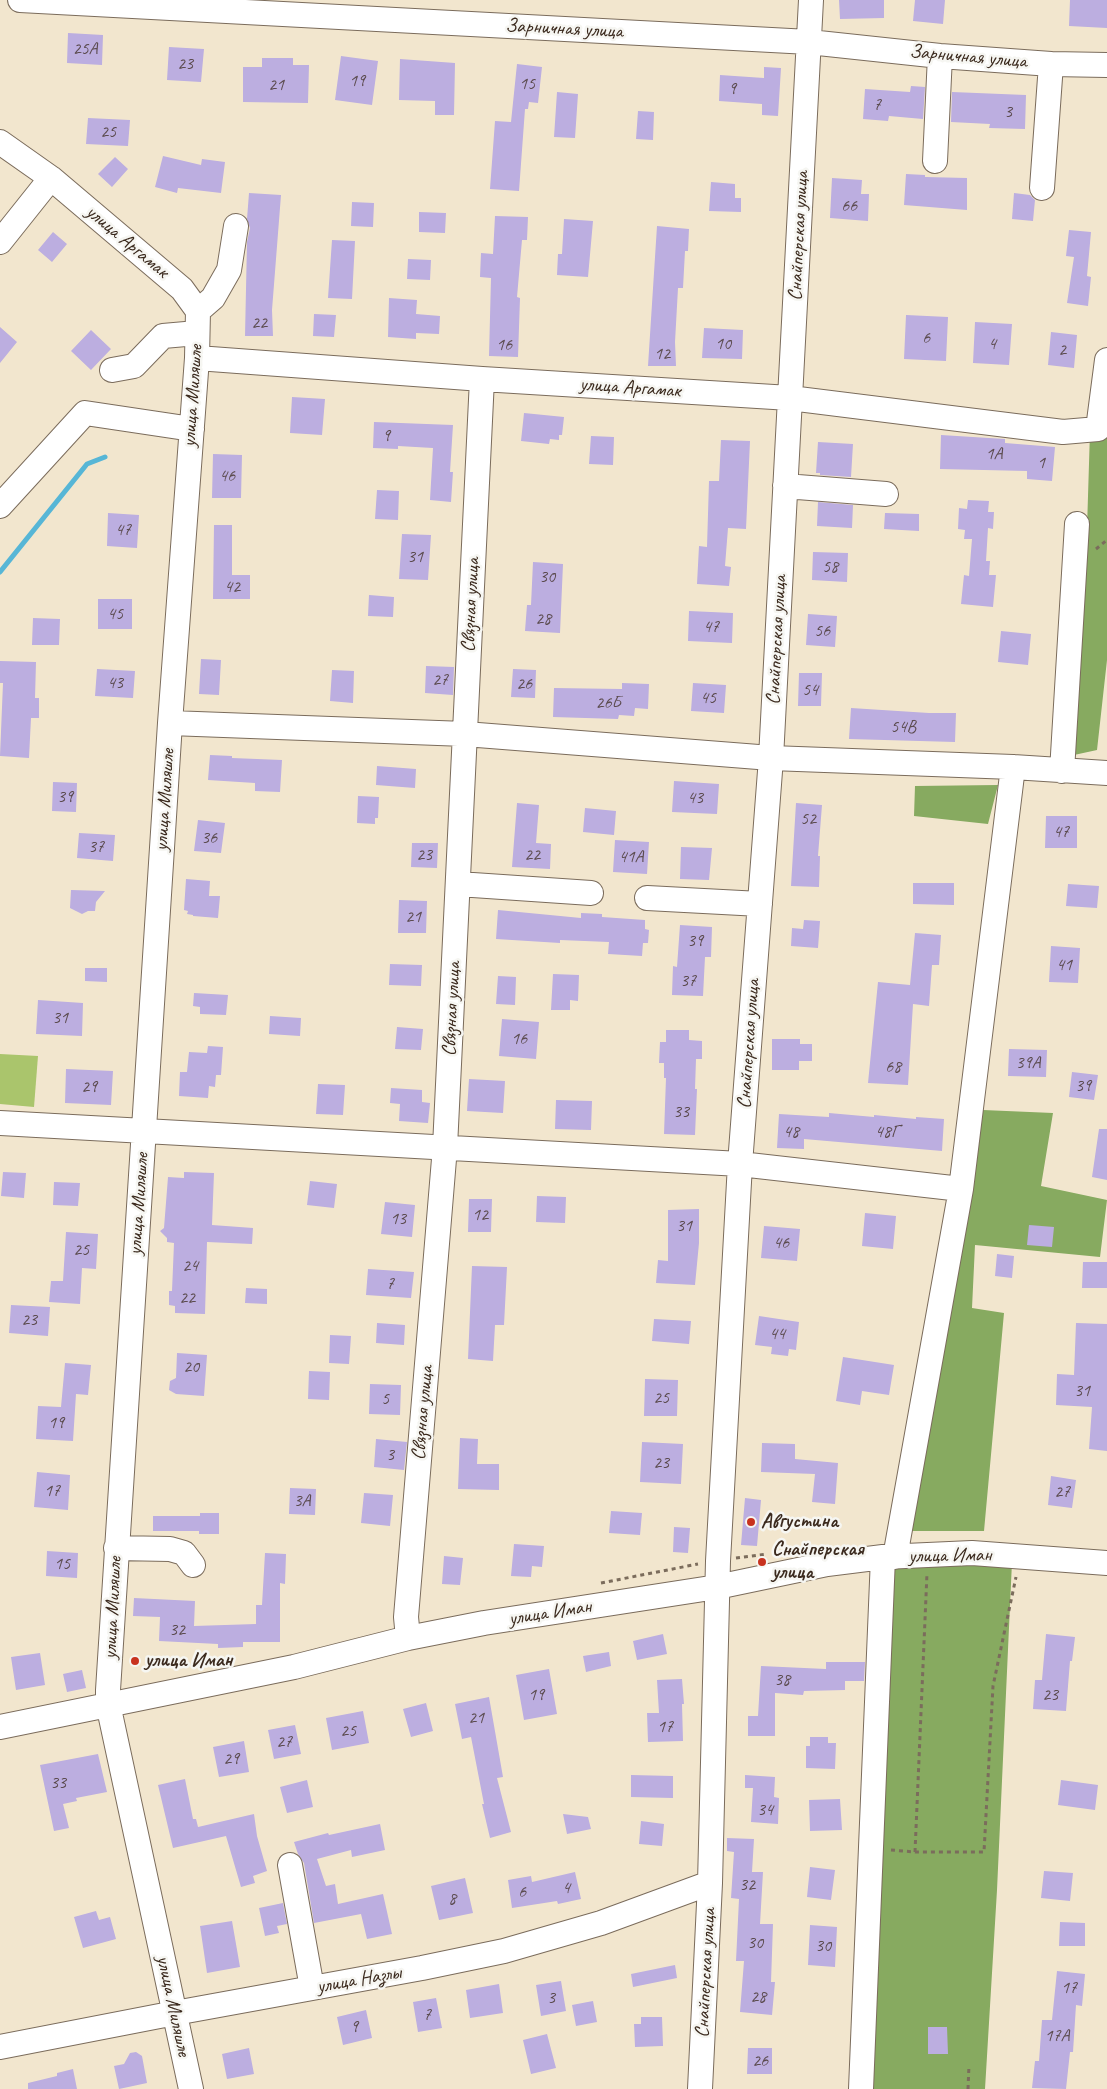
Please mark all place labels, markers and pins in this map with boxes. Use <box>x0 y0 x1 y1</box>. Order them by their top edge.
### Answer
place label: Августина <box>761 1510 838 1534</box>
marker: Августина <box>745 1516 757 1528</box>
place label: Снайперская улица <box>772 1538 864 1585</box>
marker: Снайперская улица <box>756 1556 768 1568</box>
place label: улица Иман <box>145 1649 232 1673</box>
marker: улица Иман <box>129 1655 141 1667</box>

